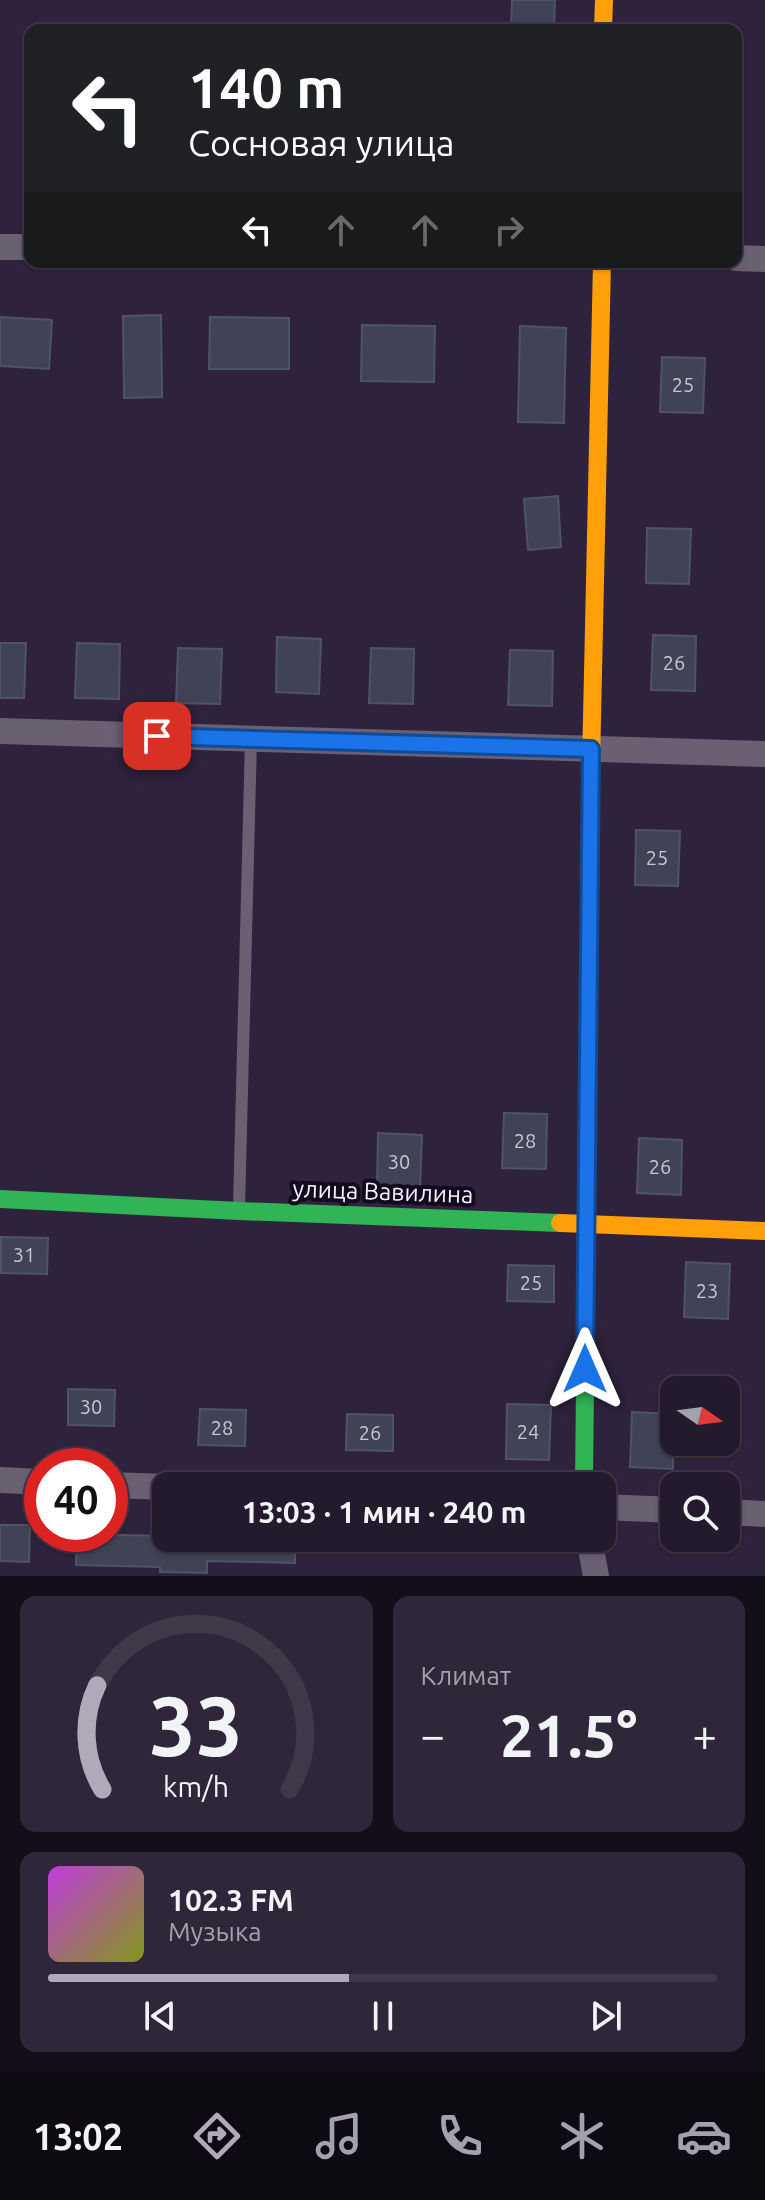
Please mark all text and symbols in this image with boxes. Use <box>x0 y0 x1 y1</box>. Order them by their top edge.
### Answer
icon: left <box>56 56 160 160</box>
text: 140 m <box>188 56 344 119</box>
text: Сосновая улица <box>188 122 454 163</box>
icon: left <box>235 208 279 252</box>
icon: ahead <box>319 208 363 252</box>
icon: ahead <box>403 208 447 252</box>
icon: right <box>487 208 531 252</box>
house number: 25 <box>672 373 694 396</box>
house number: 26 <box>663 651 685 674</box>
pin <box>123 702 191 770</box>
icon: arrive <box>135 714 179 758</box>
house number: 25 <box>646 846 668 869</box>
house number: 28 <box>514 1129 536 1152</box>
house number: 30 <box>388 1150 410 1173</box>
house number: 26 <box>649 1155 671 1178</box>
street label: улица Вавилина <box>292 1175 474 1208</box>
house number: 31 <box>13 1243 35 1266</box>
house number: 25 <box>520 1271 542 1294</box>
house number: 23 <box>696 1279 718 1302</box>
position arrow <box>543 1327 627 1411</box>
north arrow <box>660 1376 740 1456</box>
map controls <box>660 1376 740 1552</box>
house number: 30 <box>80 1395 102 1418</box>
house number: 28 <box>211 1416 233 1439</box>
house number: 24 <box>517 1420 539 1443</box>
house number: 26 <box>359 1421 381 1444</box>
speed limit sign: 40 <box>24 1448 128 1552</box>
button: search <box>660 1472 740 1552</box>
text: 13:03 · 1 мин · 240 m <box>242 1495 526 1529</box>
text: Климат <box>421 1661 511 1690</box>
text: 33 <box>149 1678 243 1772</box>
text: 21.5° <box>500 1701 637 1768</box>
text: − <box>421 1710 445 1759</box>
text: + <box>692 1710 717 1759</box>
text: km/h <box>163 1770 229 1802</box>
text: 102.3 FM <box>168 1883 294 1917</box>
text: Музыка <box>168 1917 262 1946</box>
icon: previous <box>138 1994 182 2038</box>
icon: pause <box>361 1994 405 2038</box>
icon: next <box>584 1994 628 2038</box>
icon: directions <box>189 2108 245 2164</box>
icon: music <box>311 2108 367 2164</box>
icon: phone <box>432 2108 488 2164</box>
icon: climate <box>554 2108 610 2164</box>
icon: car <box>676 2108 732 2164</box>
text: 13:02 <box>33 2116 123 2157</box>

